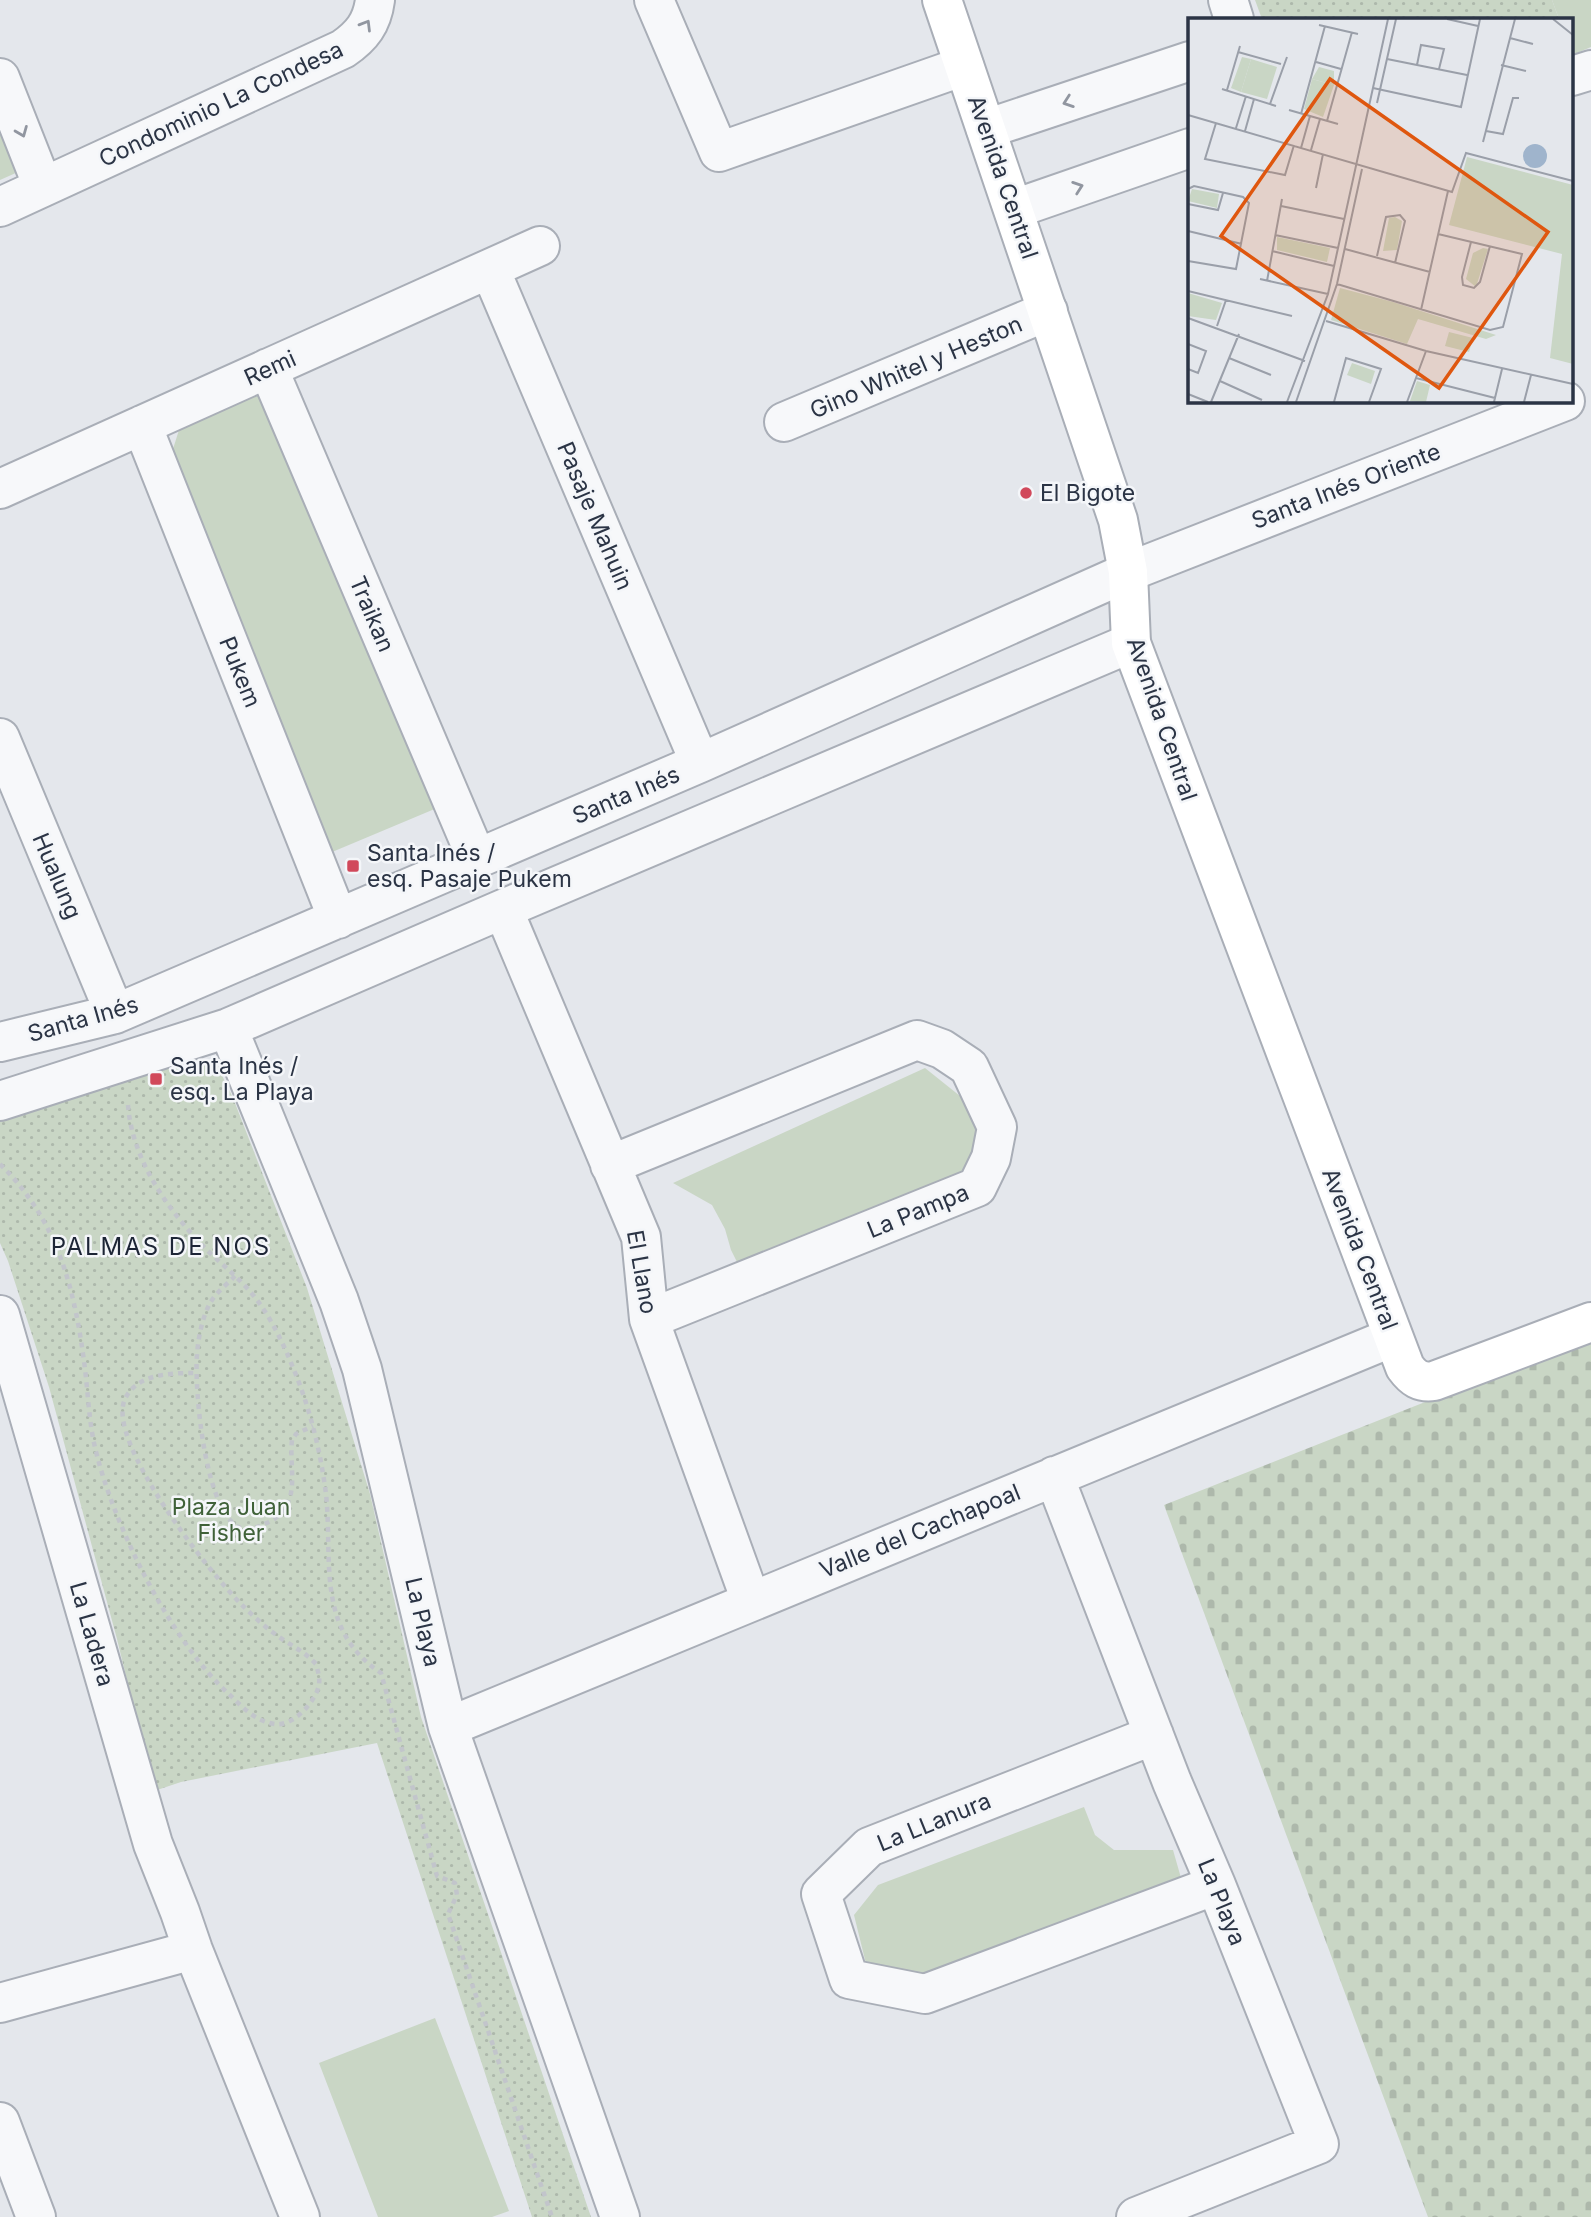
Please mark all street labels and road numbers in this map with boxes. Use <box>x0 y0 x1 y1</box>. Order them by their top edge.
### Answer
street label: Condominio La Condesa <box>94 35 348 173</box>
street label: Avenida Central <box>962 91 1044 263</box>
street label: Gino Whitel y Heston <box>806 310 1026 424</box>
street label: Remi <box>240 344 300 392</box>
street label: Santa Inés Oriente <box>1248 437 1444 535</box>
street label: Pasaje Mahuin <box>551 438 639 594</box>
street label: Traikan <box>344 572 400 656</box>
street label: Pukem <box>213 632 267 712</box>
street label: Avenida Central <box>1121 633 1203 805</box>
street label: Santa Inés <box>568 760 684 830</box>
street label: Hualung <box>26 829 88 923</box>
street label: Santa Inés <box>25 990 141 1048</box>
street label: Avenida Central <box>1316 1164 1404 1334</box>
street label: La Pampa <box>863 1178 973 1244</box>
street label: El Llano <box>621 1228 663 1316</box>
street label: Valle del Cachapoal <box>815 1478 1025 1584</box>
street label: La Playa <box>399 1575 447 1669</box>
street label: La Ladera <box>64 1579 120 1689</box>
street label: La LLanura <box>873 1787 995 1857</box>
street label: La Playa <box>1192 1855 1252 1949</box>

